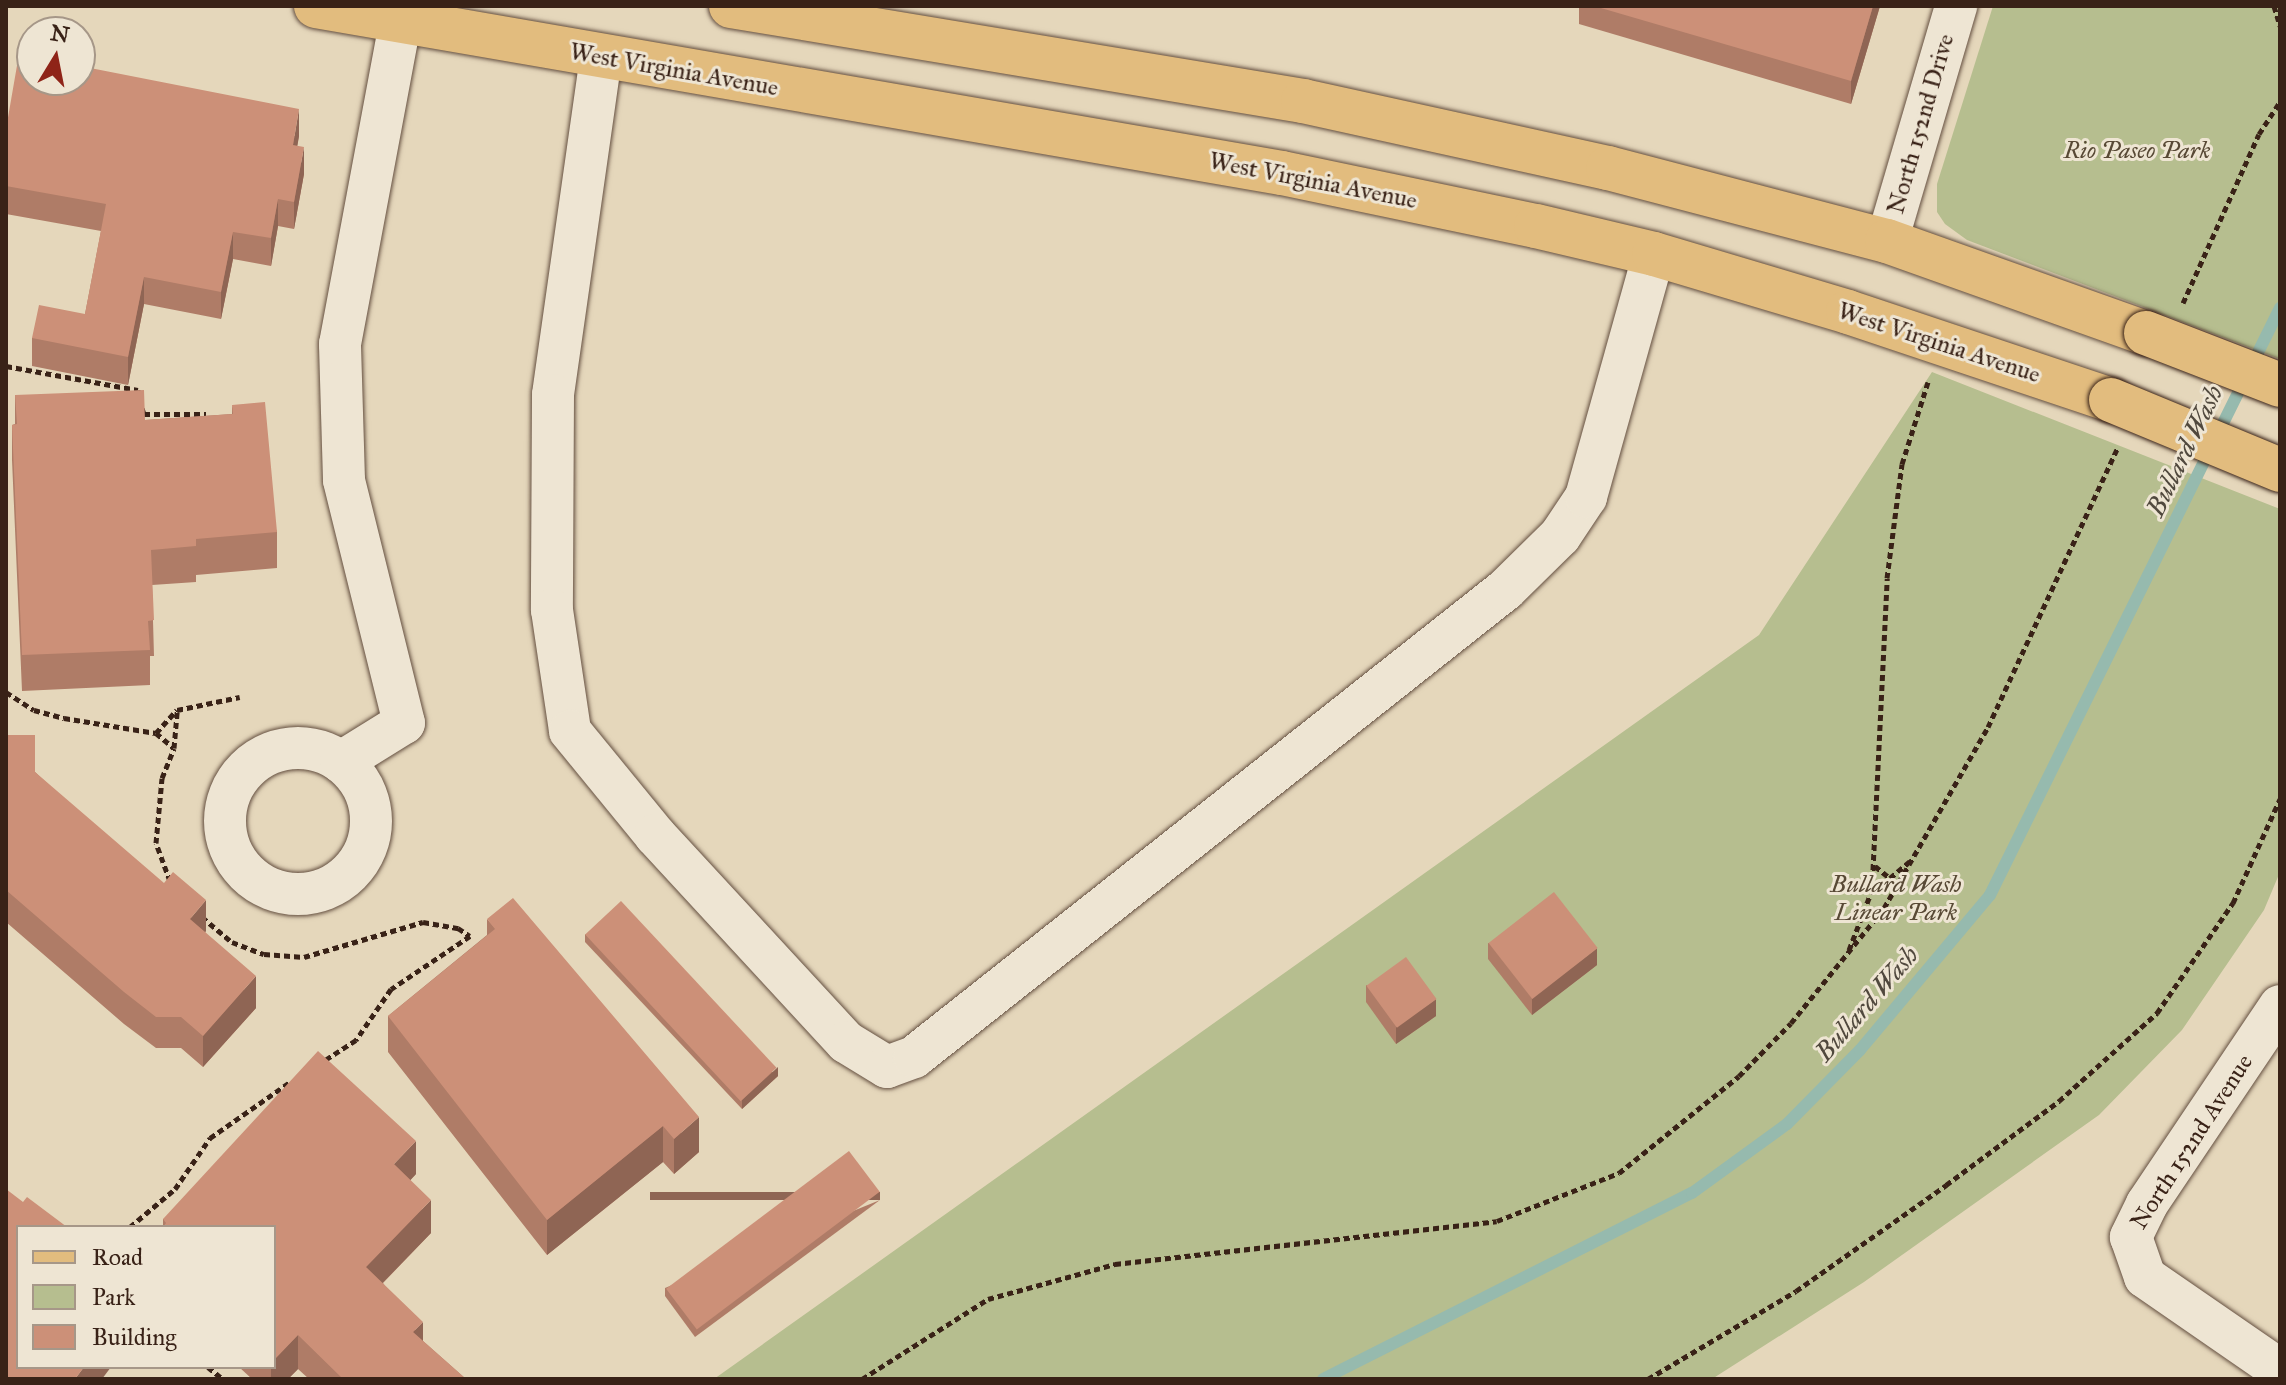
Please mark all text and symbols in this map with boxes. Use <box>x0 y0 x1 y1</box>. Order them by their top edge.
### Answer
north arrow <box>16 16 96 96</box>
text: N <box>48 19 71 49</box>
street label: North 152nd Drive <box>1882 31 1960 217</box>
street label: West Virginia Avenue <box>567 37 781 103</box>
park label: Rio Paseo Park <box>2064 137 2210 165</box>
street label: West Virginia Avenue <box>1207 147 1419 215</box>
street label: West Virginia Avenue <box>1834 297 2044 389</box>
water label: Bullard Wash <box>2140 380 2230 522</box>
park label: Bullard Wash Linear Park <box>1830 871 1962 927</box>
water label: Bullard Wash <box>1809 940 1925 1068</box>
street label: North 152nd Avenue <box>2125 1049 2259 1235</box>
legend <box>16 1225 276 1369</box>
text: Road <box>92 1242 143 1272</box>
text: Park <box>92 1282 135 1312</box>
text: Building <box>92 1322 177 1352</box>

